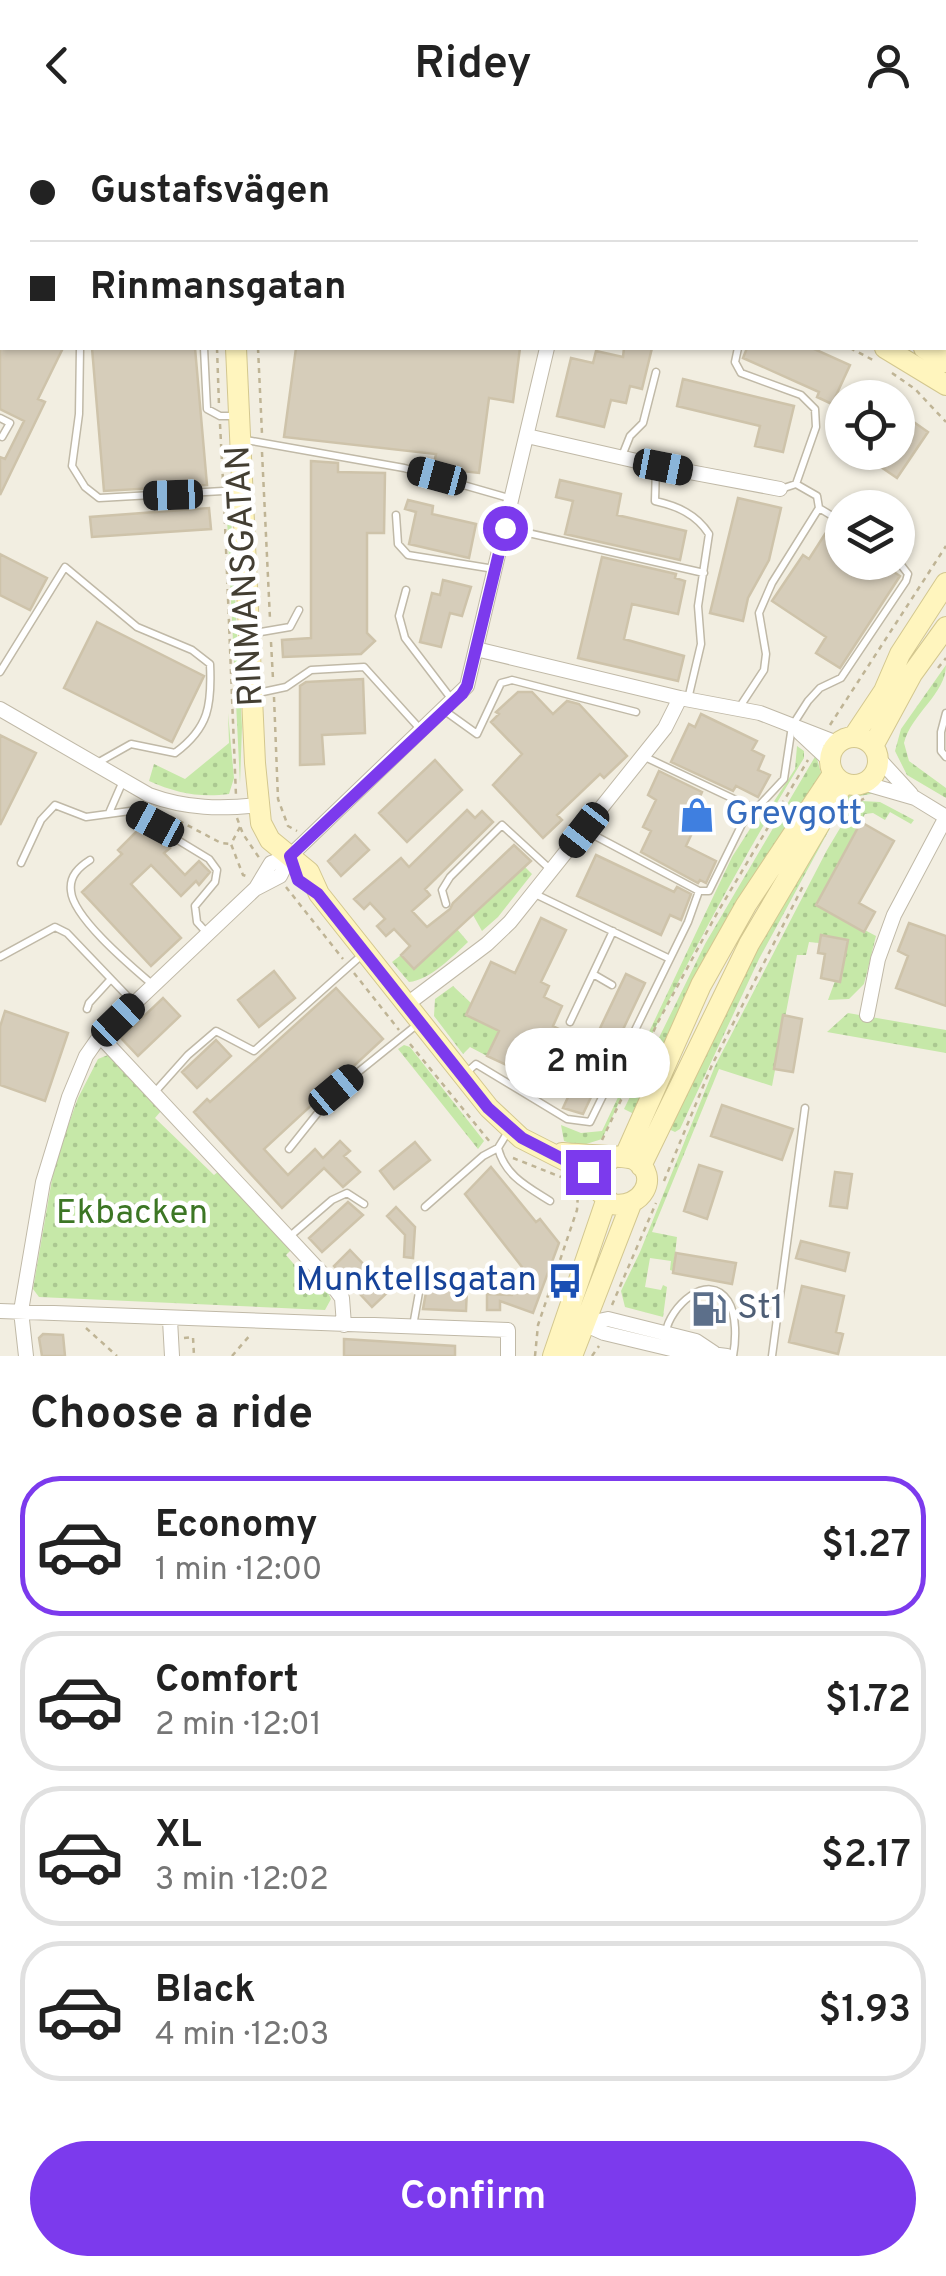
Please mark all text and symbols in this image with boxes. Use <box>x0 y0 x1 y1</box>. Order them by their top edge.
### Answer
text: Ridey <box>414 37 532 94</box>
icon: back <box>30 38 85 93</box>
icon: person <box>861 38 916 93</box>
text: Gustafsvägen <box>90 168 330 217</box>
text: Rinmansgatan <box>90 264 346 313</box>
map controls <box>825 380 915 580</box>
button: locate <box>825 380 915 470</box>
street label: RINMANSGATAN <box>217 444 275 708</box>
car <box>631 447 695 487</box>
car <box>404 454 470 498</box>
car <box>142 479 204 511</box>
button: layers <box>825 490 915 580</box>
route start <box>483 506 528 551</box>
place label: Grevgott <box>725 793 862 837</box>
shop icon: Grevgott <box>678 796 716 834</box>
car <box>121 797 189 851</box>
car <box>554 797 614 863</box>
car <box>86 988 150 1052</box>
callout: 2 min <box>506 1027 670 1097</box>
text: 2 min <box>546 1043 629 1083</box>
car <box>303 1059 369 1121</box>
route end <box>566 1150 611 1195</box>
park label: Ekbacken <box>56 1192 208 1236</box>
place label: Munktellsgatan <box>296 1259 537 1303</box>
bus stop icon: Munktellsgatan <box>546 1262 584 1300</box>
place label: St1 <box>737 1287 784 1331</box>
fuel station icon: St1 <box>690 1290 728 1328</box>
text: Choose a ride <box>30 1387 313 1444</box>
icon: car <box>35 1501 125 1591</box>
text: Economy <box>155 1502 317 1551</box>
text: $1.27 <box>821 1522 911 1571</box>
text: 1 min · 12:00 <box>155 1551 322 1591</box>
icon: car <box>35 1656 125 1746</box>
text: Comfort <box>155 1657 299 1706</box>
text: $1.72 <box>825 1677 911 1726</box>
text: 2 min · 12:01 <box>155 1706 322 1746</box>
icon: car <box>35 1811 125 1901</box>
text: XL <box>155 1812 202 1861</box>
text: $2.17 <box>821 1832 911 1881</box>
text: 3 min · 12:02 <box>155 1861 329 1901</box>
icon: car <box>35 1966 125 2056</box>
text: Black <box>155 1967 255 2016</box>
text: $1.93 <box>818 1987 911 2036</box>
text: 4 min · 12:03 <box>155 2016 329 2056</box>
button: Confirm <box>30 2141 916 2256</box>

